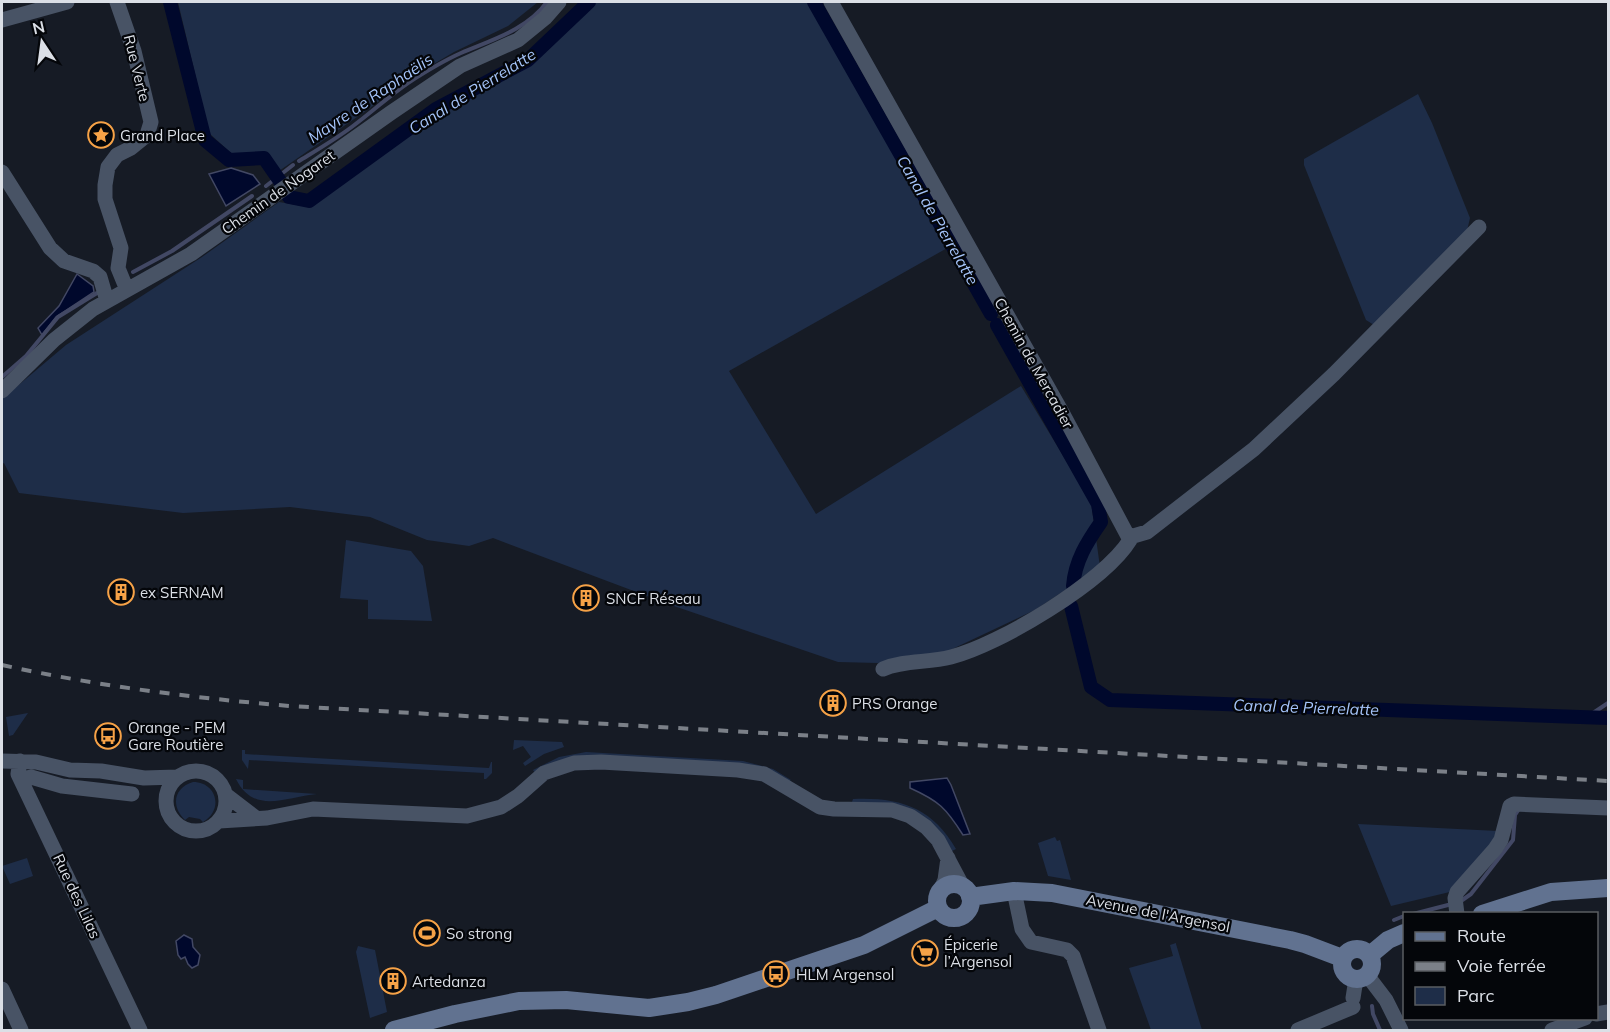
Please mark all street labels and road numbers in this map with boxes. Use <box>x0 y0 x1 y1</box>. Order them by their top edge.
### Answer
street label: Rue Verte <box>120 33 154 103</box>
street label: Chemin de Nogaret <box>218 146 338 238</box>
street label: Chemin de Mercadier <box>990 294 1078 432</box>
street label: Rue des Lilas <box>49 851 105 941</box>
street label: Avenue de l'Argensol <box>1084 890 1232 936</box>

